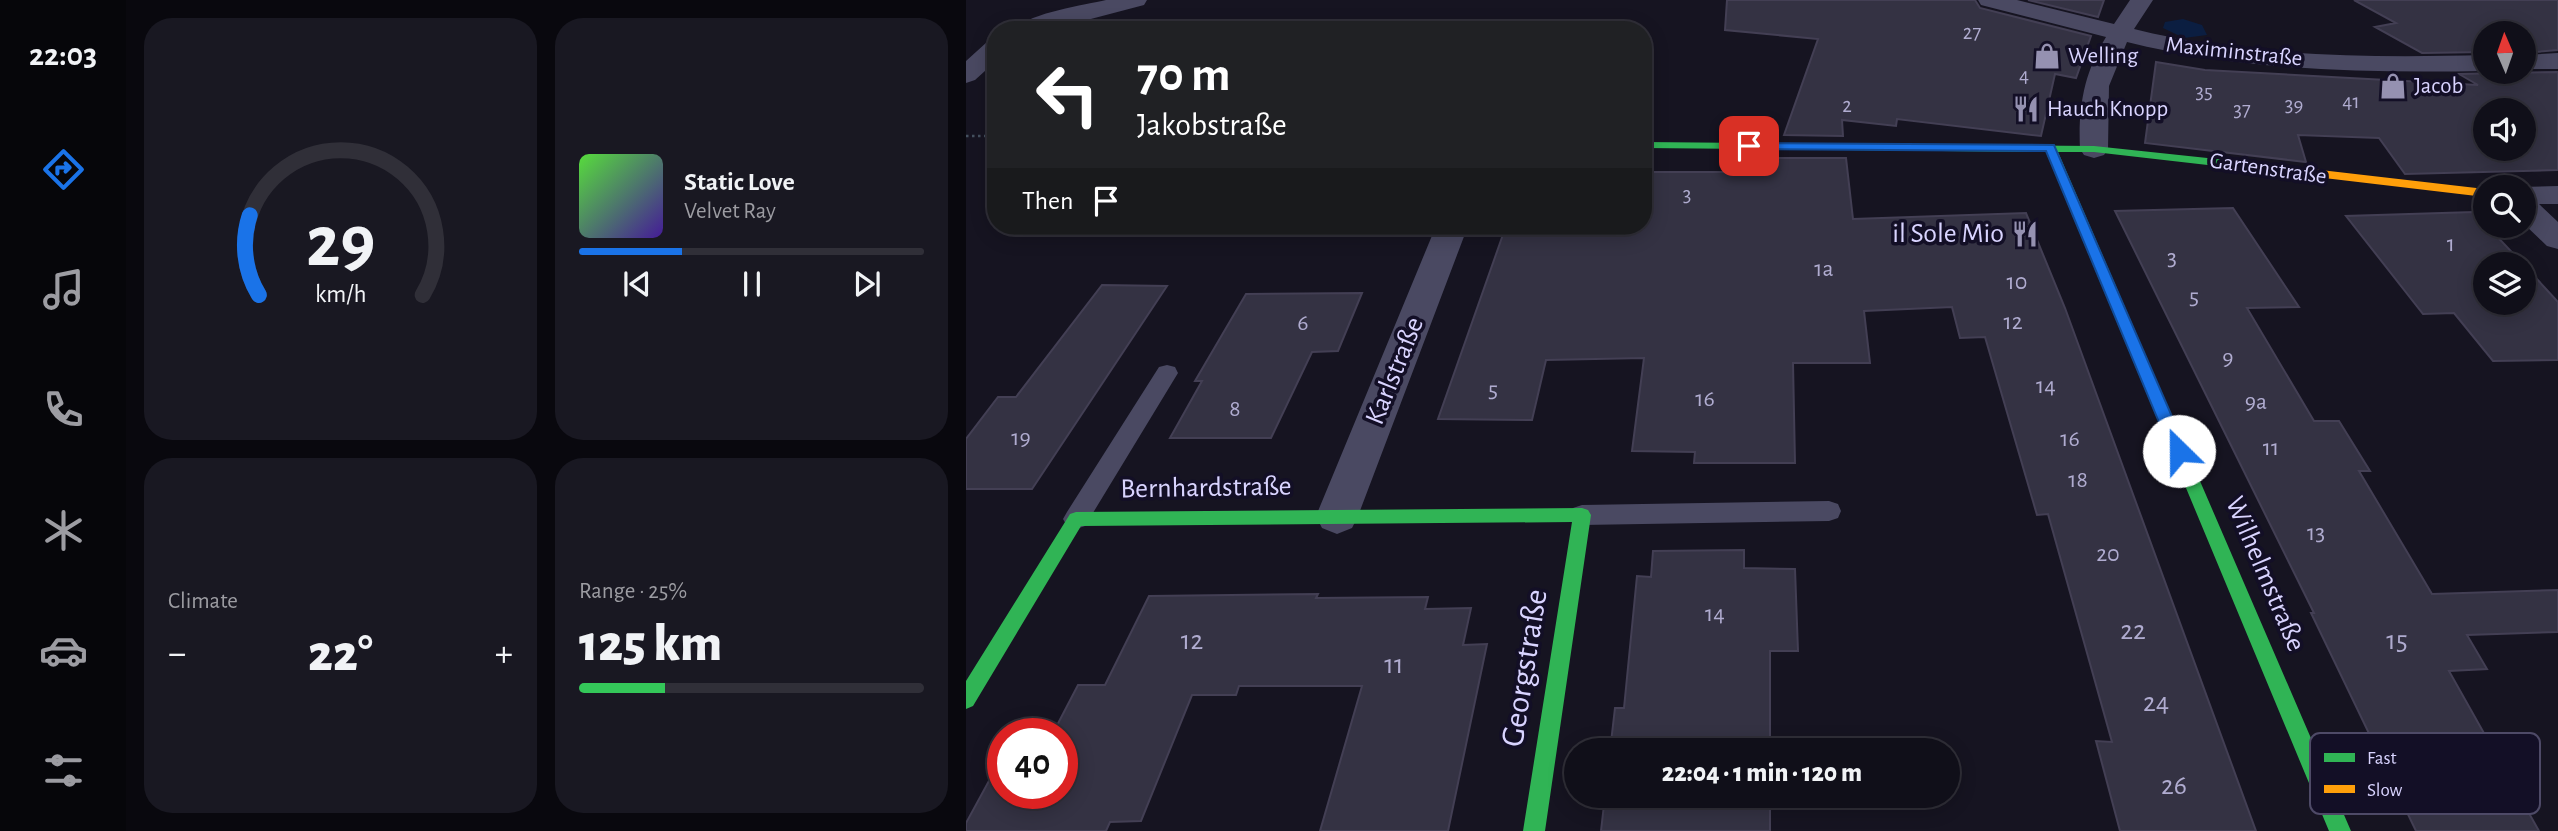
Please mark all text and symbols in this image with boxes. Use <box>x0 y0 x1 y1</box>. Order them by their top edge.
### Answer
north arrow <box>2473 21 2536 84</box>
map controls <box>2473 21 2536 315</box>
house number: 27 <box>1963 22 1981 43</box>
street label: Maximinstraße <box>2165 33 2303 71</box>
text: 22:03 <box>29 39 97 71</box>
shop icon: Welling <box>2032 41 2062 71</box>
place label: Welling <box>2068 45 2139 68</box>
icon: left <box>1022 49 1113 140</box>
text: 70 m <box>1137 51 1231 100</box>
house number: 4 <box>2019 65 2029 86</box>
shop icon: Jacob <box>2378 71 2408 101</box>
place label: Jacob <box>2414 75 2463 98</box>
house number: 35 <box>2195 81 2213 102</box>
house number: 41 <box>2342 91 2360 112</box>
restaurant icon: Hauch Knopp <box>2011 94 2041 124</box>
house number: 39 <box>2285 94 2303 115</box>
house number: 2 <box>1842 95 1852 116</box>
place label: Hauch Knopp <box>2047 98 2168 121</box>
button: sound <box>2473 98 2536 161</box>
house number: 37 <box>2233 99 2251 120</box>
text: Jakobstraße <box>1137 109 1287 141</box>
pin <box>1719 116 1779 176</box>
icon: arrive <box>1730 127 1768 165</box>
icon: directions <box>39 145 88 194</box>
street label: Gartenstraße <box>2208 149 2328 189</box>
text: Static Love <box>684 169 795 195</box>
button: search <box>2473 175 2536 238</box>
icon: arrive <box>1087 182 1125 220</box>
house number: 3 <box>1683 184 1691 205</box>
text: Then <box>1022 188 1073 214</box>
text: Velvet Ray <box>684 200 776 223</box>
text: 29 <box>306 207 375 280</box>
restaurant icon: il Sole Mio <box>2010 219 2040 249</box>
place label: il Sole Mio <box>1892 220 2004 248</box>
house number: 1 <box>2447 232 2455 256</box>
house number: 3 <box>2167 246 2177 270</box>
button: layers <box>2473 252 2536 315</box>
house number: 1a <box>1814 257 1834 281</box>
icon: music <box>39 265 88 314</box>
icon: previous <box>618 265 656 303</box>
icon: pause <box>733 265 771 303</box>
icon: next <box>848 265 886 303</box>
house number: 10 <box>2007 270 2027 294</box>
text: km/h <box>315 282 366 307</box>
house number: 5 <box>2189 285 2199 309</box>
house number: 12 <box>2003 310 2023 334</box>
house number: 6 <box>1297 311 1309 335</box>
street label: Karlstraße <box>1361 313 1429 429</box>
house number: 9 <box>2222 346 2234 370</box>
house number: 14 <box>2036 374 2056 398</box>
house number: 5 <box>1488 378 1498 402</box>
icon: phone <box>39 385 88 434</box>
house number: 16 <box>1695 387 1715 411</box>
house number: 9a <box>2245 390 2267 414</box>
house number: 8 <box>1229 397 1241 421</box>
position arrow <box>2142 414 2216 488</box>
house number: 19 <box>1011 426 1031 450</box>
house number: 16 <box>2060 427 2080 451</box>
house number: 11 <box>2263 436 2279 460</box>
house number: 18 <box>2068 468 2088 492</box>
street label: Bernhardstraße <box>1120 473 1292 503</box>
street label: Wilhelmstraße <box>2220 493 2310 655</box>
icon: climate <box>39 506 88 555</box>
house number: 13 <box>2307 521 2325 545</box>
house number: 20 <box>2096 542 2120 566</box>
text: Range · 25% <box>579 580 687 603</box>
street label: Georgstraße <box>1496 587 1554 749</box>
text: Climate <box>168 590 238 613</box>
house number: 14 <box>1705 602 1725 626</box>
house number: 22 <box>2120 617 2146 645</box>
text: 125 km <box>579 618 722 670</box>
icon: car <box>39 626 88 675</box>
house number: 12 <box>1181 627 1203 655</box>
house number: 15 <box>2386 627 2408 655</box>
text: 22° <box>308 628 373 680</box>
text: − <box>168 635 186 673</box>
text: + <box>495 635 513 673</box>
house number: 11 <box>1384 651 1404 679</box>
house number: 24 <box>2143 689 2169 717</box>
speed limit sign: 40 <box>987 718 1078 809</box>
legend <box>2310 733 2540 814</box>
icon: filters <box>39 746 88 795</box>
text: Fast <box>2367 749 2397 768</box>
text: 22:04 · 1 min · 120 m <box>1662 760 1862 786</box>
house number: 26 <box>2161 772 2187 800</box>
text: Slow <box>2367 781 2403 800</box>

